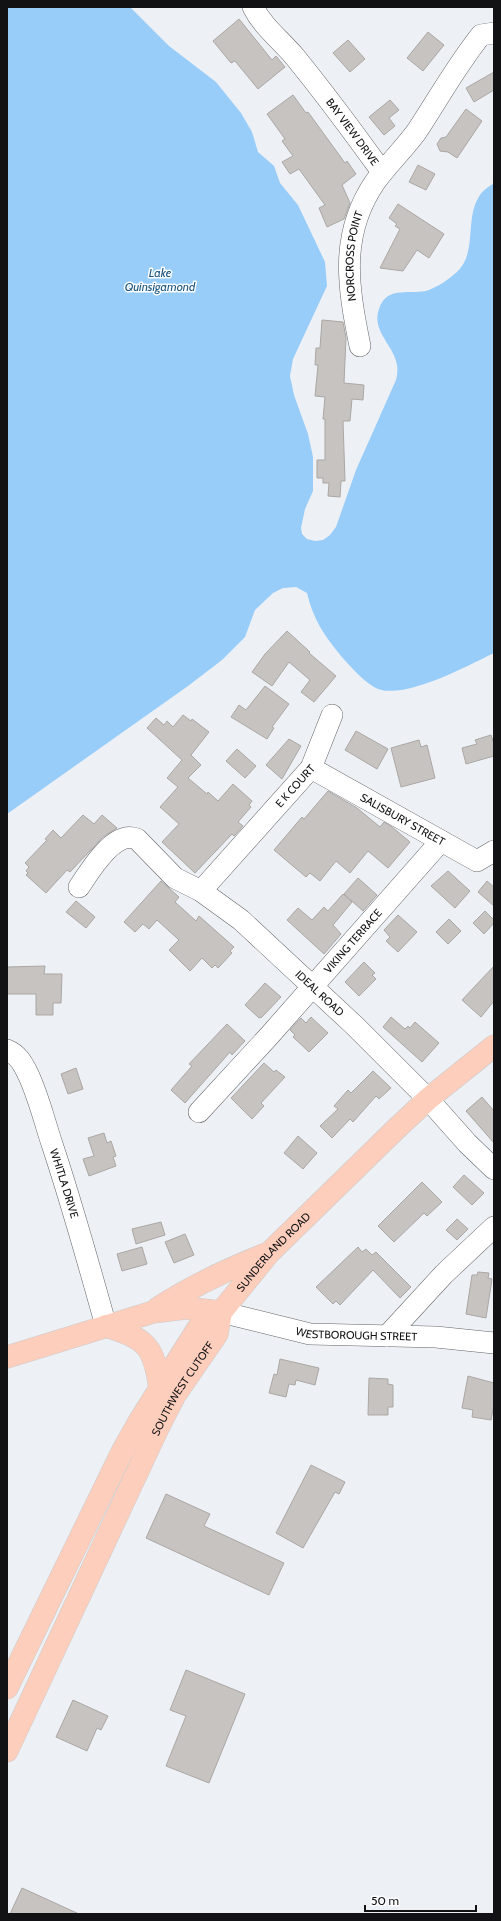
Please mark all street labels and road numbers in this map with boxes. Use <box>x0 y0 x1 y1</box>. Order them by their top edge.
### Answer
street label: BAY VIEW DRIVE <box>323 95 382 168</box>
street label: NORCROSS POINT <box>342 209 366 302</box>
street label: E K COURT <box>272 761 318 810</box>
street label: SALISBURY STREET <box>358 790 447 849</box>
street label: VIKING TERRACE <box>321 906 385 976</box>
street label: IDEAL ROAD <box>292 967 347 1019</box>
street label: WHITLA DRIVE <box>47 1147 82 1220</box>
street label: SUNDERLAND ROAD <box>233 1209 313 1295</box>
street label: WESTBOROUGH STREET <box>294 1324 417 1344</box>
street label: SOUTHWEST CUTOFF <box>148 1339 217 1438</box>

